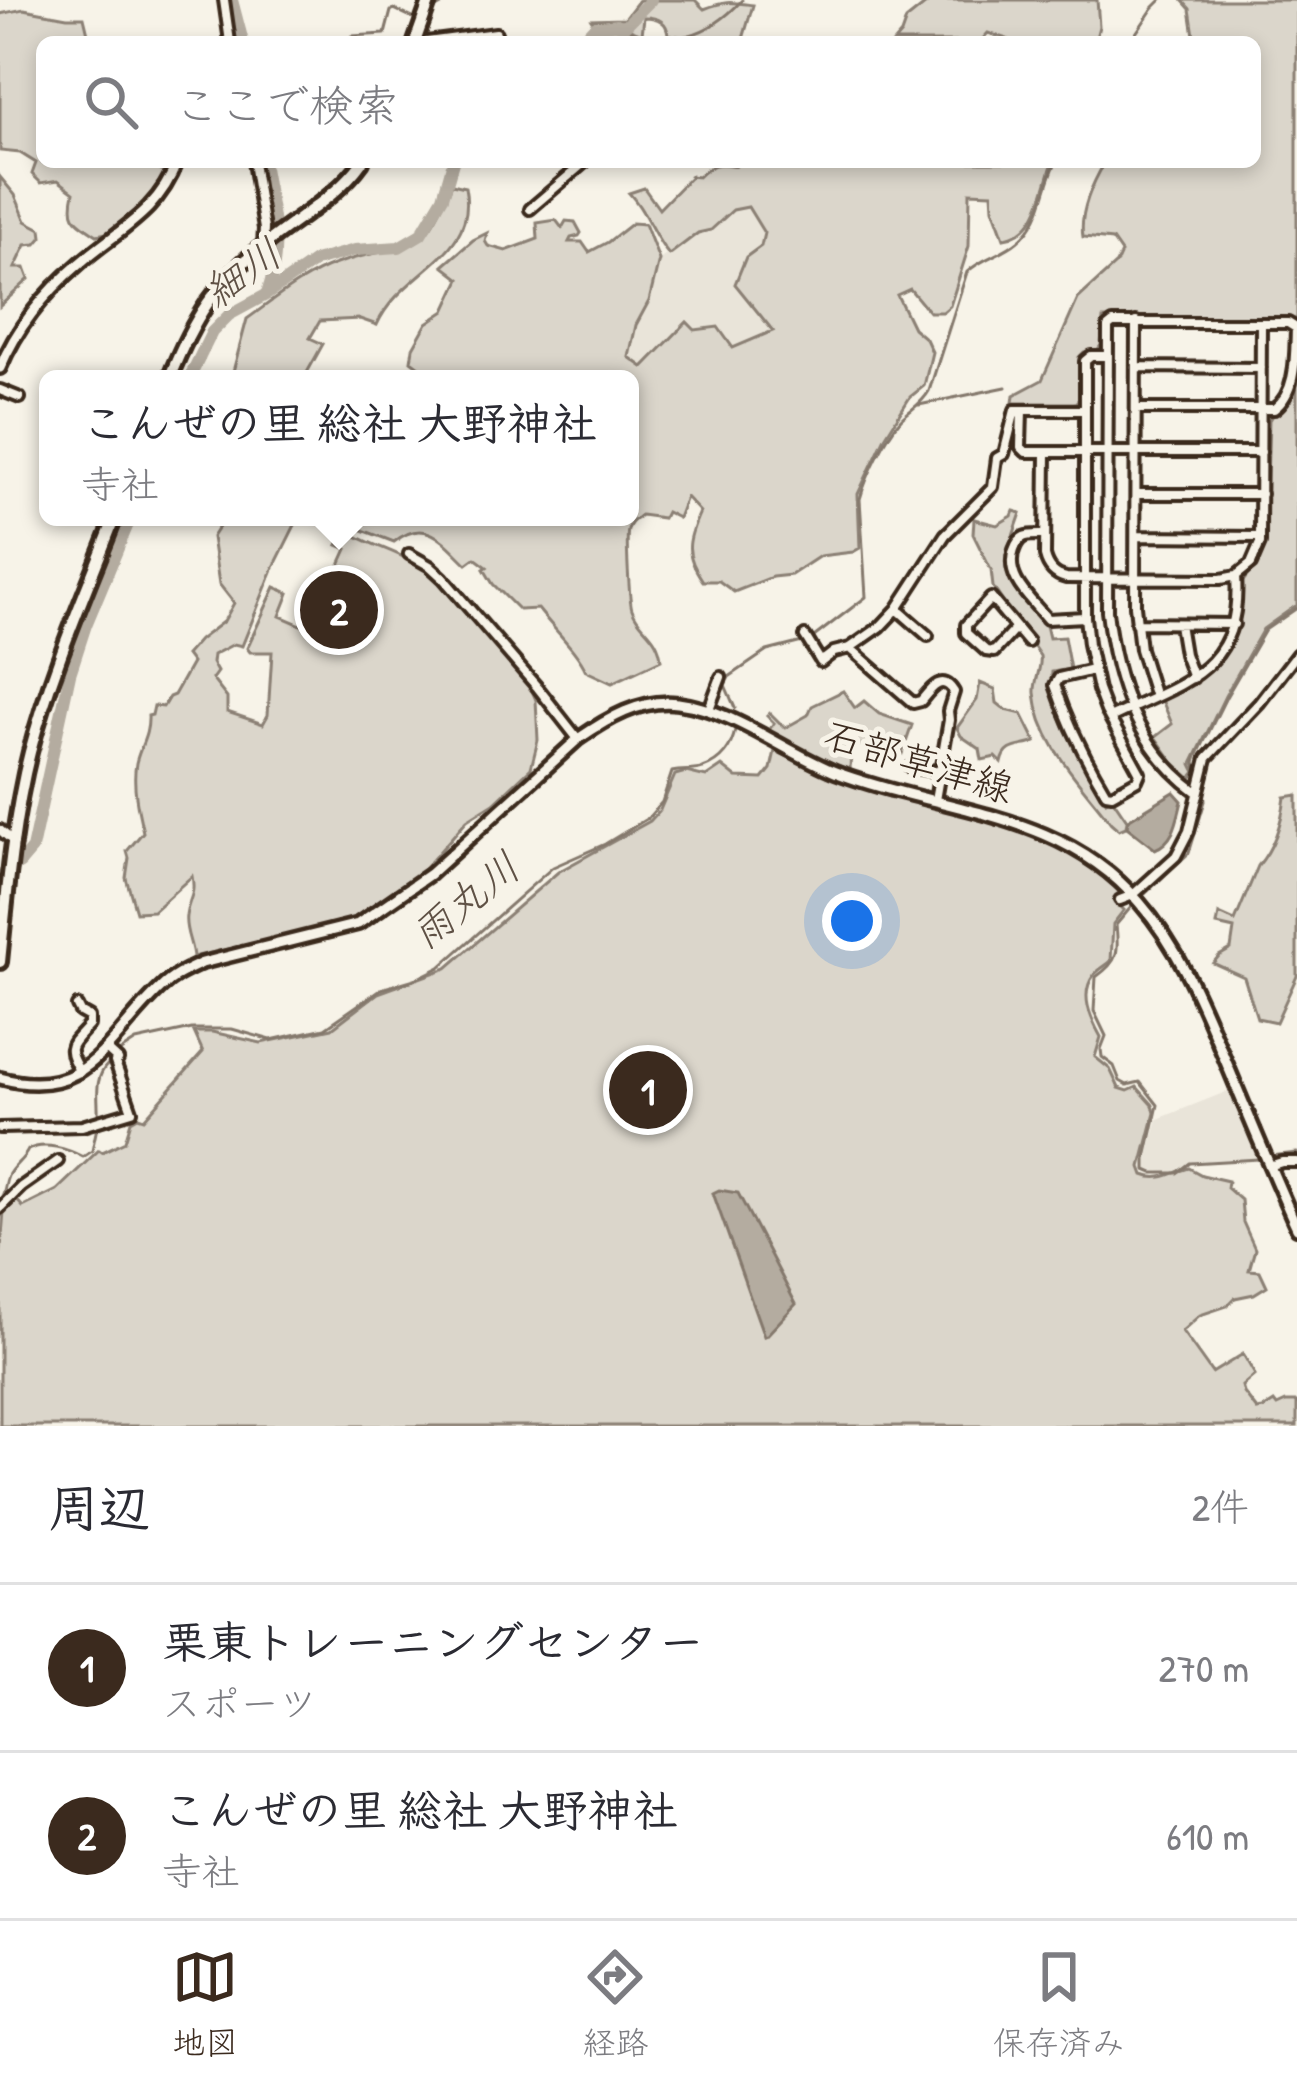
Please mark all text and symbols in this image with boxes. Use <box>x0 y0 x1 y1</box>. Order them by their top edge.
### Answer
search box <box>36 36 1261 168</box>
icon: search <box>78 69 144 135</box>
text: ここで検索 <box>174 74 399 135</box>
water label: 細川 <box>191 224 292 319</box>
popup <box>39 370 639 526</box>
text: こんぜの里 総社 大野神社 <box>81 392 597 453</box>
text: 寺社 <box>81 457 159 510</box>
pin: 2 <box>300 565 378 655</box>
street label: 石部草津線 <box>818 707 1020 814</box>
water label: 雨丸川 <box>398 838 532 961</box>
your location <box>822 891 882 951</box>
pin: 1 <box>609 1045 687 1135</box>
text: 周辺 <box>48 1473 150 1542</box>
text: 2件 <box>1192 1480 1249 1533</box>
text: 栗東トレーニングセンター <box>162 1611 704 1672</box>
text: 1 <box>80 1641 94 1694</box>
text: 270 m <box>1158 1641 1249 1694</box>
text: スポーツ <box>162 1676 317 1729</box>
text: こんぜの里 総社 大野神社 <box>162 1779 678 1840</box>
text: 2 <box>78 1809 96 1862</box>
text: 610 m <box>1166 1809 1249 1862</box>
text: 寺社 <box>162 1844 240 1897</box>
tab: 地図 <box>172 1944 238 2064</box>
tab: 経路 <box>582 1944 648 2064</box>
tab: 保存済み <box>993 1944 1125 2064</box>

